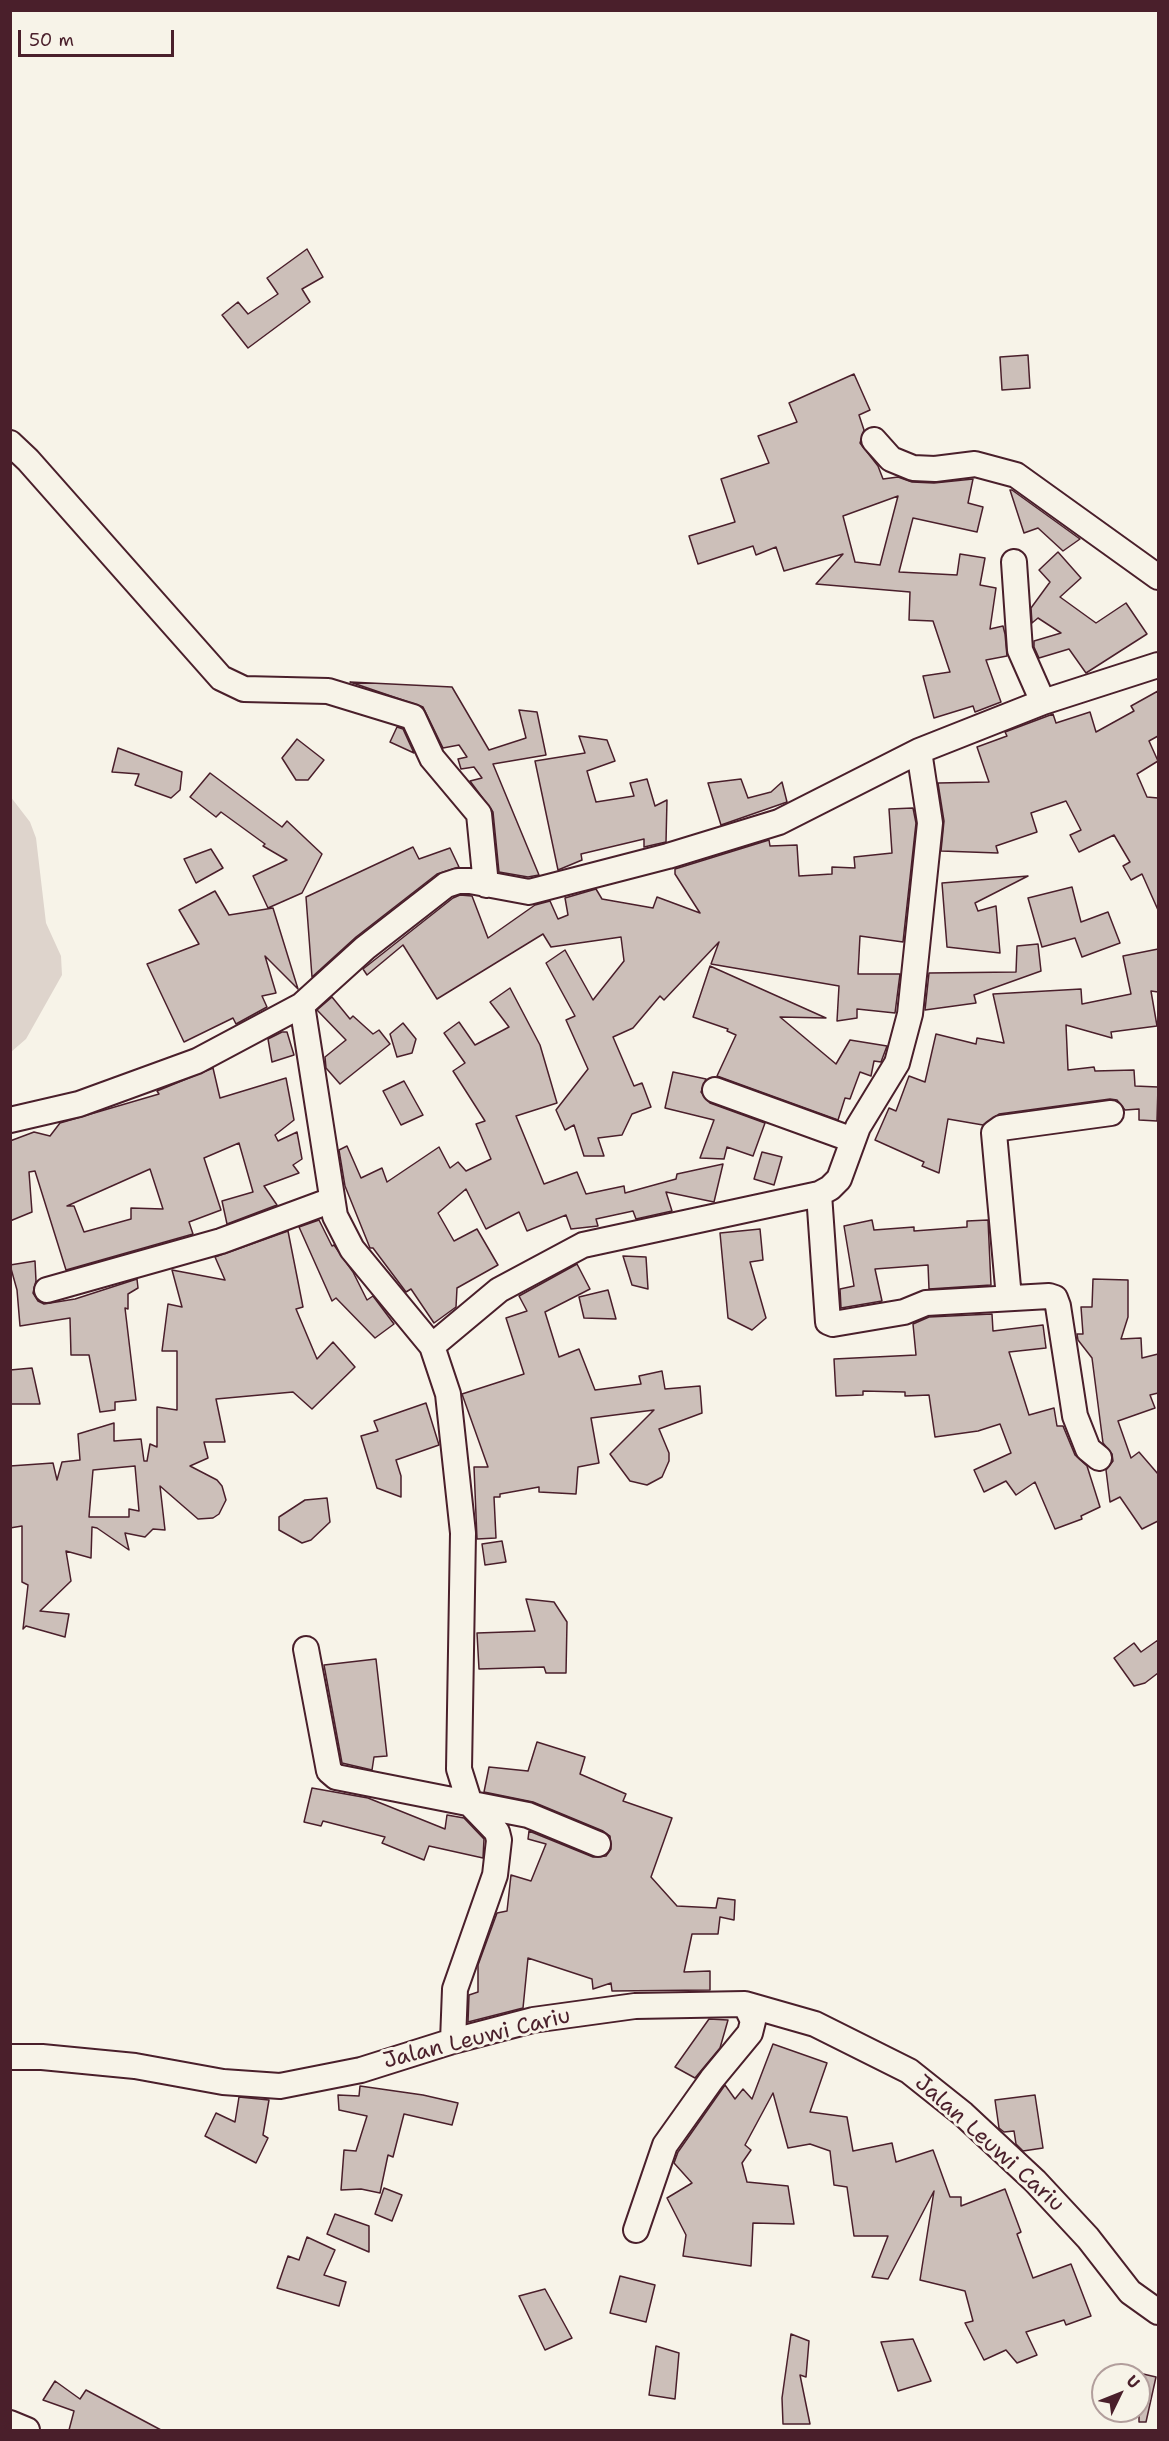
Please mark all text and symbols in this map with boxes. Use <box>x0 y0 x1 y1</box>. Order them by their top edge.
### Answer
scale bar <box>21 18 177 56</box>
text: 50 m <box>29 28 74 52</box>
street label: Jalan Leuwi Cariu <box>381 2003 573 2075</box>
street label: Jalan Leuwi Cariu <box>909 2070 1069 2218</box>
north arrow <box>1091 2363 1151 2423</box>
text: U <box>1122 2371 1144 2393</box>

